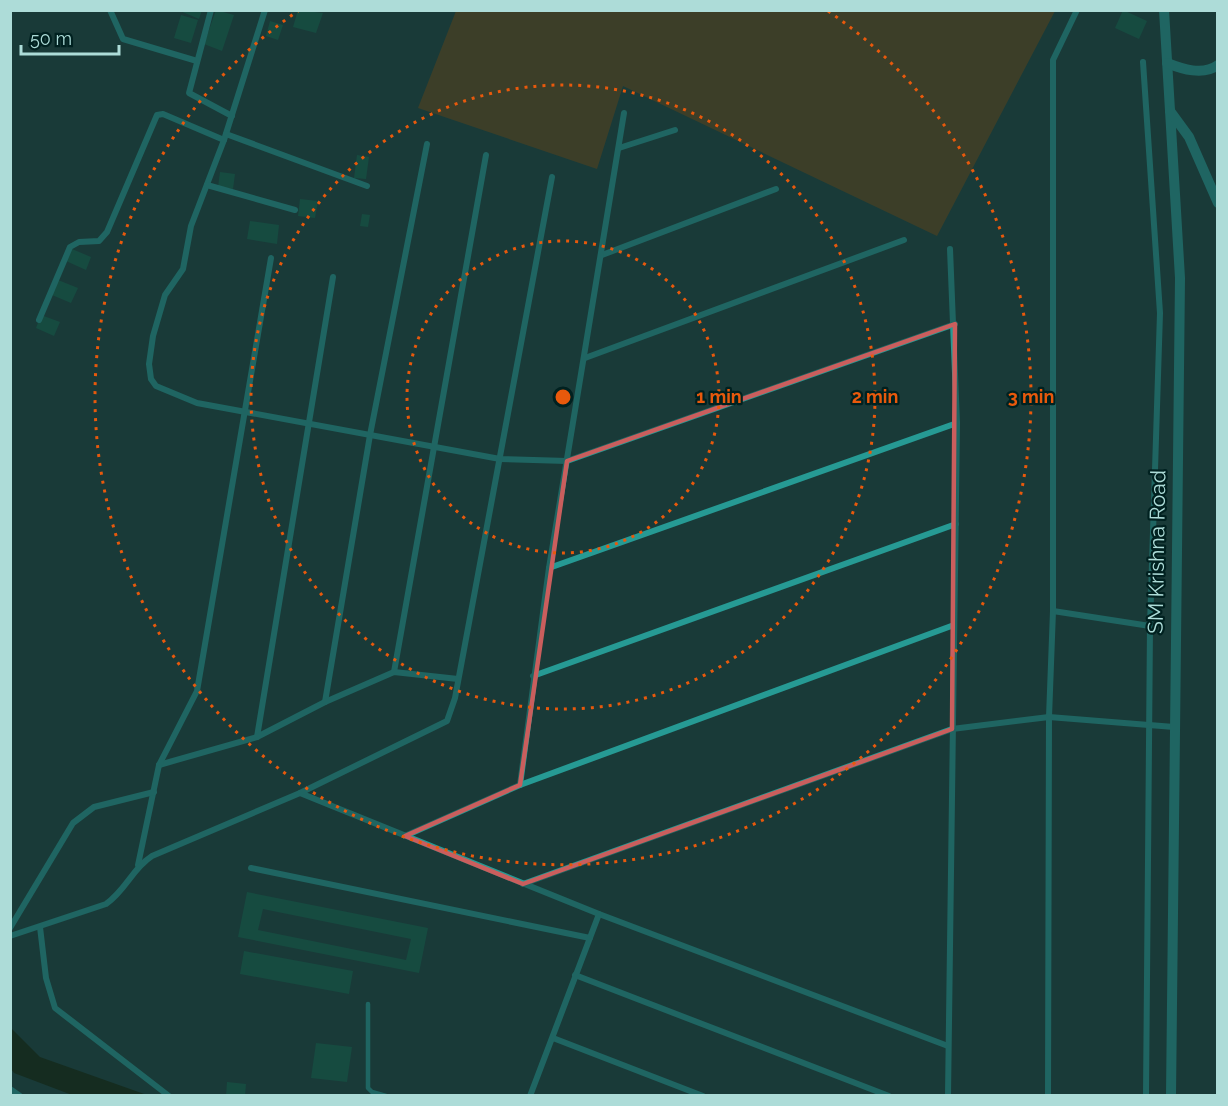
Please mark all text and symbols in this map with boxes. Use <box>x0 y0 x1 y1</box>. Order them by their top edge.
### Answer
scale bar <box>21 18 118 56</box>
text: 50 m <box>30 28 72 49</box>
text: 1 min <box>696 386 742 407</box>
text: 2 min <box>852 386 898 407</box>
text: 3 min <box>1008 386 1054 407</box>
centre of rings <box>553 387 573 407</box>
street label: SM Krishna Road <box>1143 470 1170 634</box>

